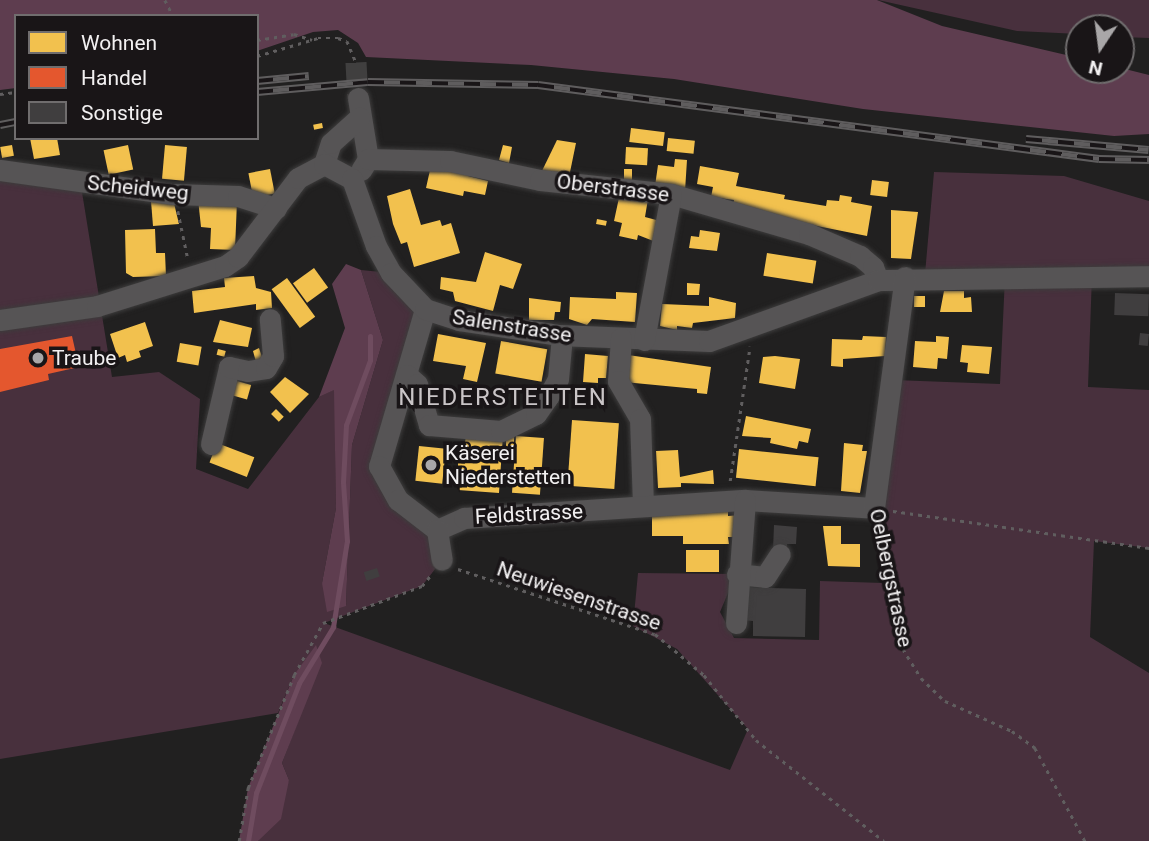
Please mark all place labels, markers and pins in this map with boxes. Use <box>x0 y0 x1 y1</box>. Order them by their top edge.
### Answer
place label: Traube <box>52 345 116 371</box>
marker: Traube <box>30 350 46 366</box>
place label: Käserei Niederstetten <box>445 440 572 490</box>
marker: Käserei Niederstetten <box>423 457 439 473</box>

